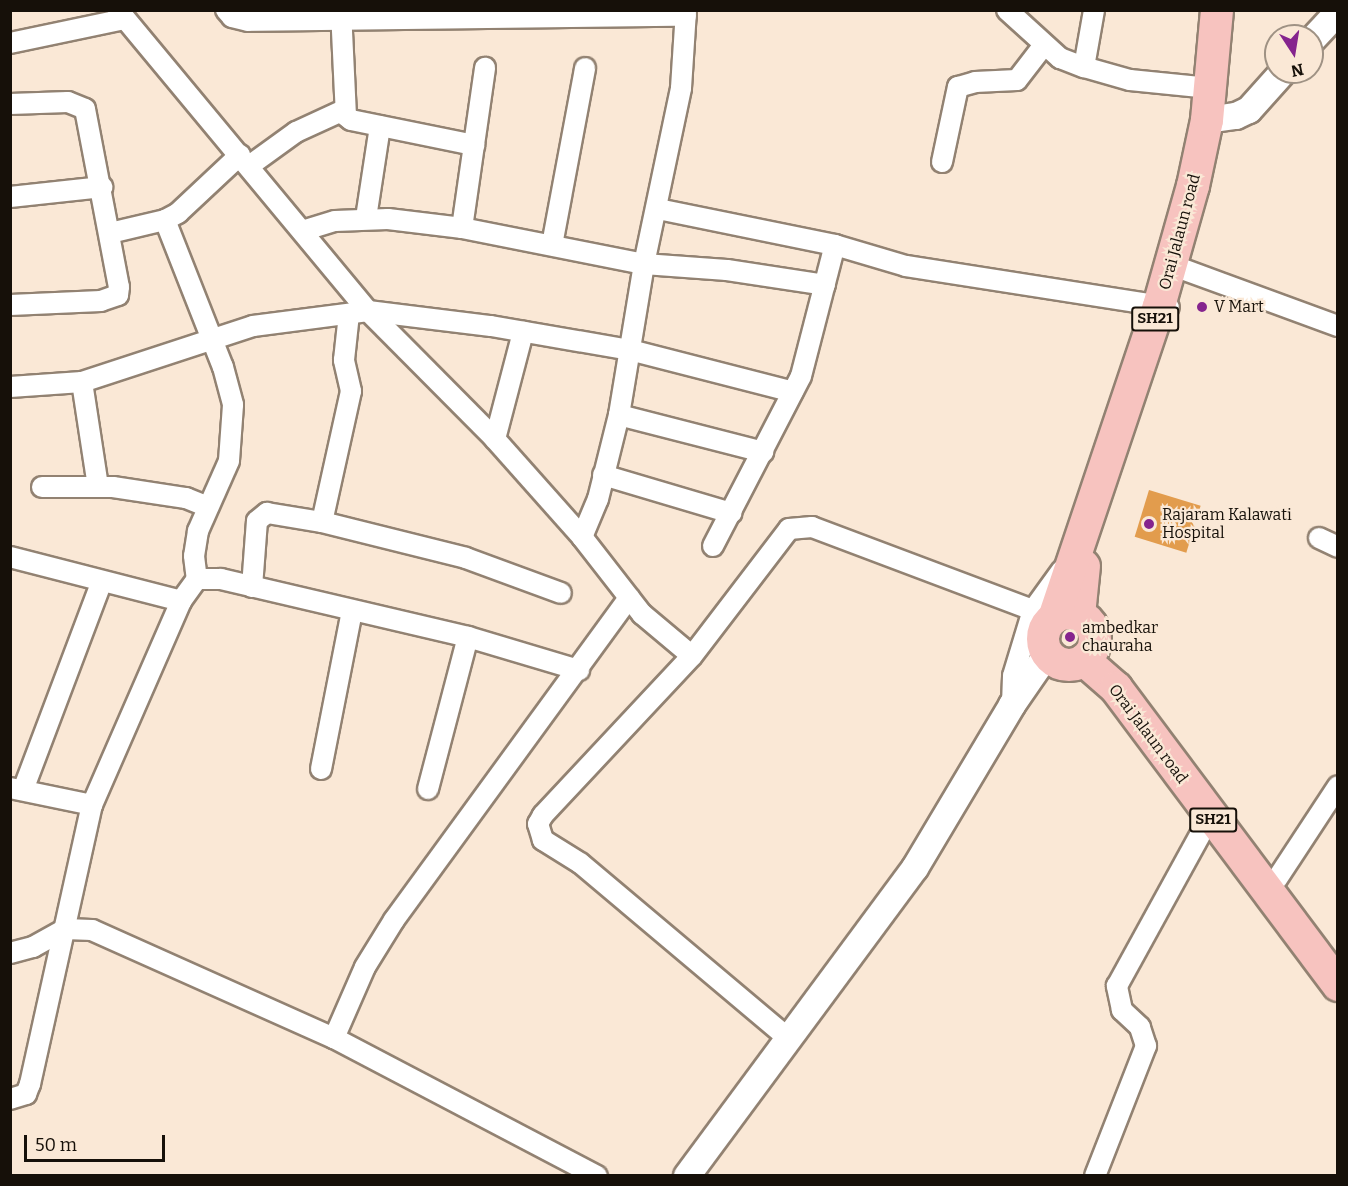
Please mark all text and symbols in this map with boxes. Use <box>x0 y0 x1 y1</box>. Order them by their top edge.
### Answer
north arrow <box>1264 24 1324 84</box>
text: N <box>1289 60 1305 81</box>
street label: Orai Jalaun road <box>1155 172 1205 292</box>
place label: V Mart <box>1214 297 1264 317</box>
marker: V Mart <box>1195 300 1209 314</box>
road number: SH21 <box>1131 307 1179 331</box>
place label: Rajaram Kalawati Hospital <box>1162 505 1292 543</box>
marker: Rajaram Kalawati Hospital <box>1140 515 1158 533</box>
place label: ambedkar chauraha <box>1082 618 1158 656</box>
marker: ambedkar chauraha <box>1063 630 1077 644</box>
street label: Orai Jalaun road <box>1104 681 1192 787</box>
road number: SH21 <box>1189 808 1237 832</box>
scale bar <box>27 1123 168 1161</box>
text: 50 m <box>35 1134 77 1156</box>

